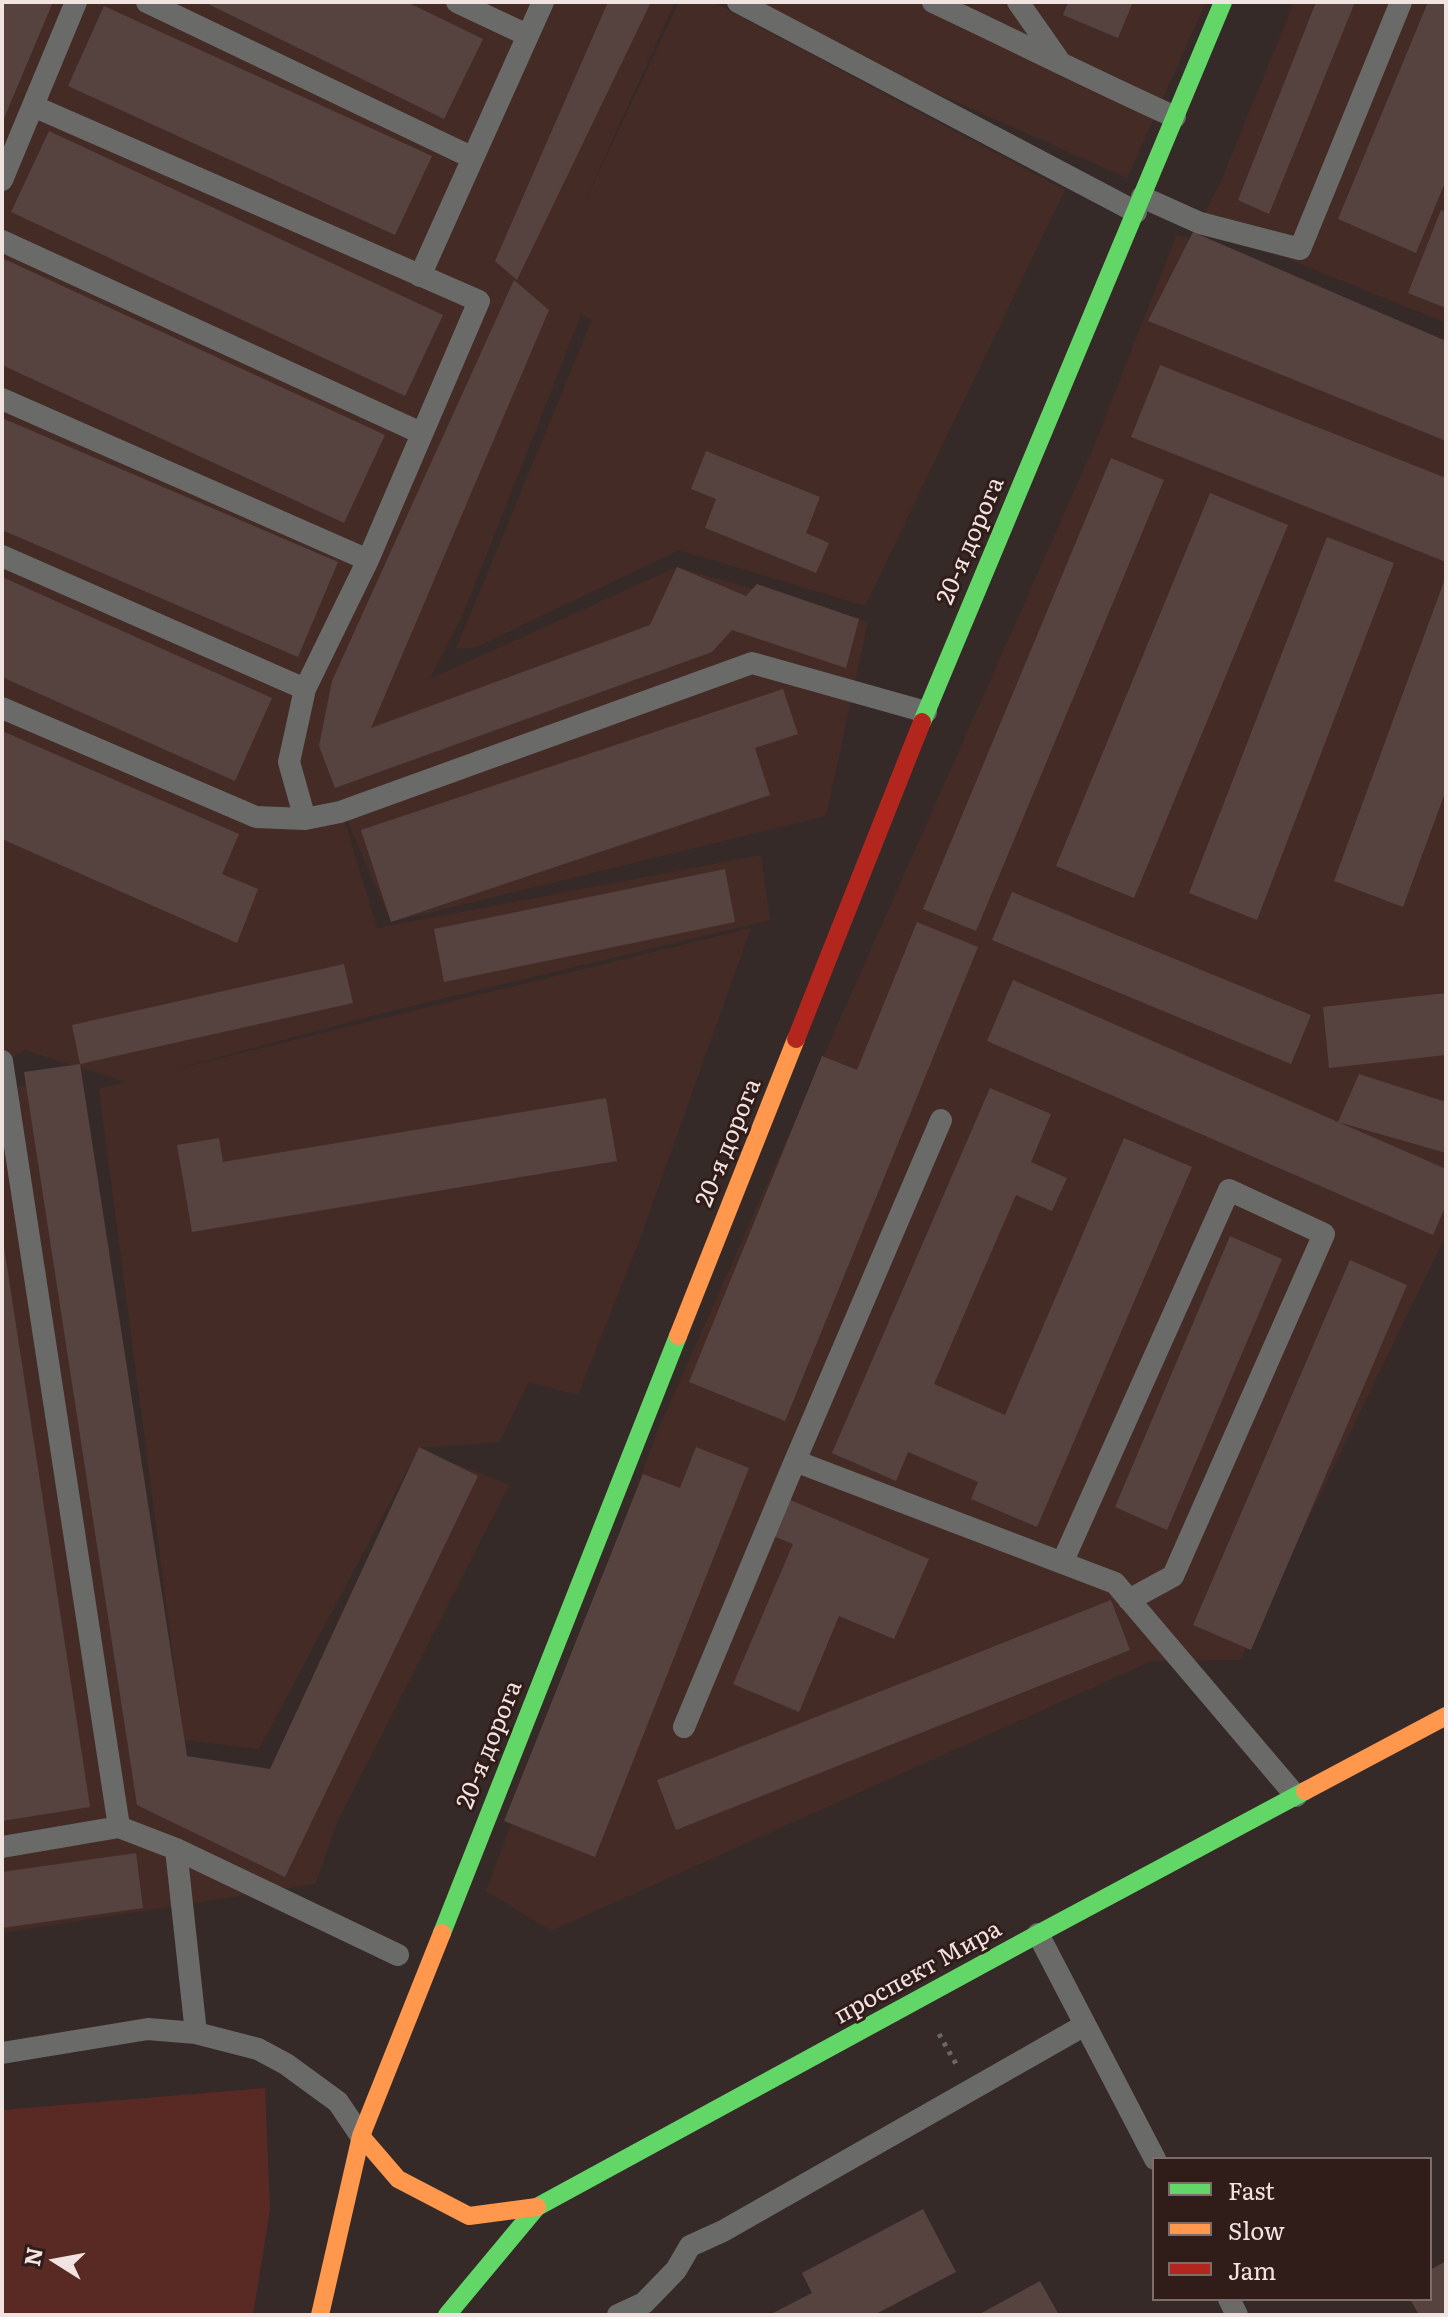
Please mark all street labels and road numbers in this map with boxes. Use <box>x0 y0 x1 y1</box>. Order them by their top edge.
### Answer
street label: 20-я дорога <box>931 473 1011 609</box>
street label: 20-я дорога <box>690 1075 768 1211</box>
street label: 20-я дорога <box>451 1677 529 1813</box>
street label: проспект Мира <box>829 1915 1007 2031</box>

